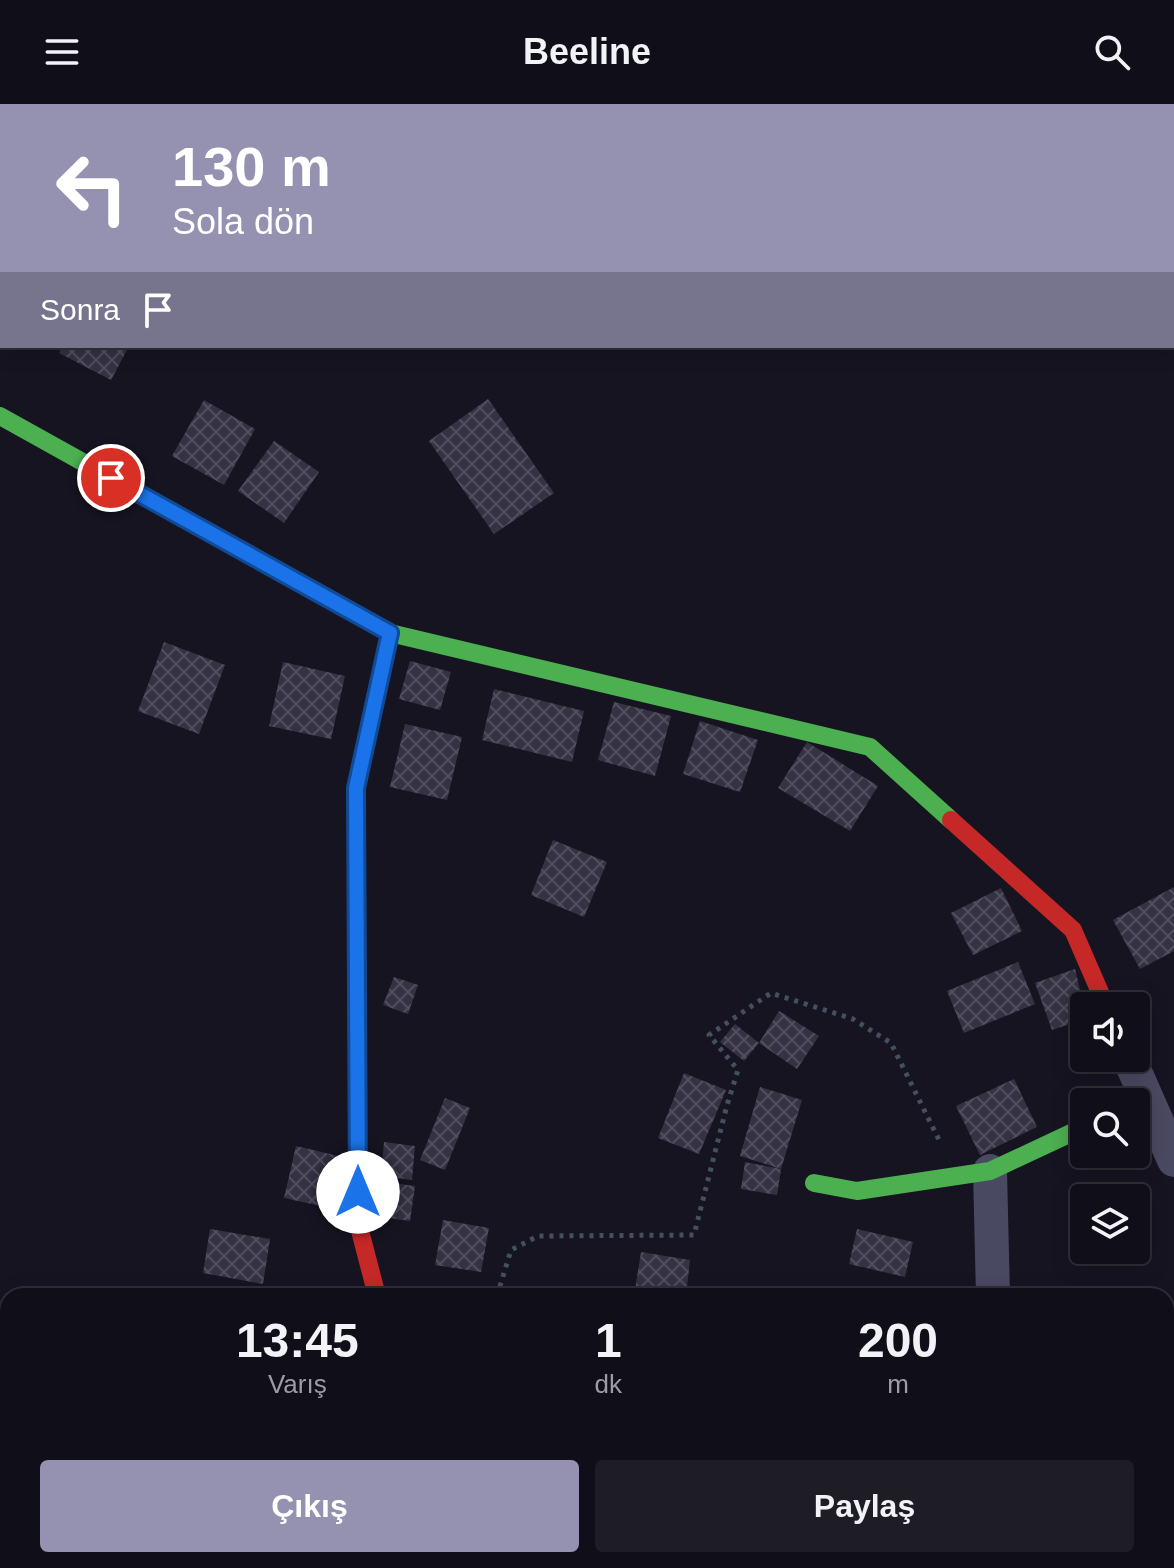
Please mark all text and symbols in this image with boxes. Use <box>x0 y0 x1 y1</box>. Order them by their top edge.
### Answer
icon: menu <box>40 30 84 74</box>
icon: search <box>1090 30 1134 74</box>
text: Beeline <box>523 31 651 72</box>
text: 130 m <box>172 135 331 198</box>
icon: left <box>40 136 144 240</box>
text: Sola dön <box>172 201 314 242</box>
icon: arrive <box>136 288 180 332</box>
text: Sonra <box>40 293 120 326</box>
pin <box>77 444 145 512</box>
icon: arrive <box>89 456 133 500</box>
map controls <box>1070 992 1150 1264</box>
button: sound <box>1070 992 1150 1072</box>
button: search <box>1070 1088 1150 1168</box>
position arrow <box>316 1150 400 1234</box>
button: layers <box>1070 1184 1150 1264</box>
text: 13:45 <box>236 1314 359 1367</box>
text: 1 <box>595 1314 622 1367</box>
text: 200 <box>858 1314 938 1367</box>
text: Varış <box>268 1369 327 1399</box>
text: dk <box>595 1369 622 1399</box>
text: m <box>887 1369 909 1399</box>
button: Çıkış <box>40 1460 579 1552</box>
button: Paylaş <box>595 1460 1134 1552</box>

